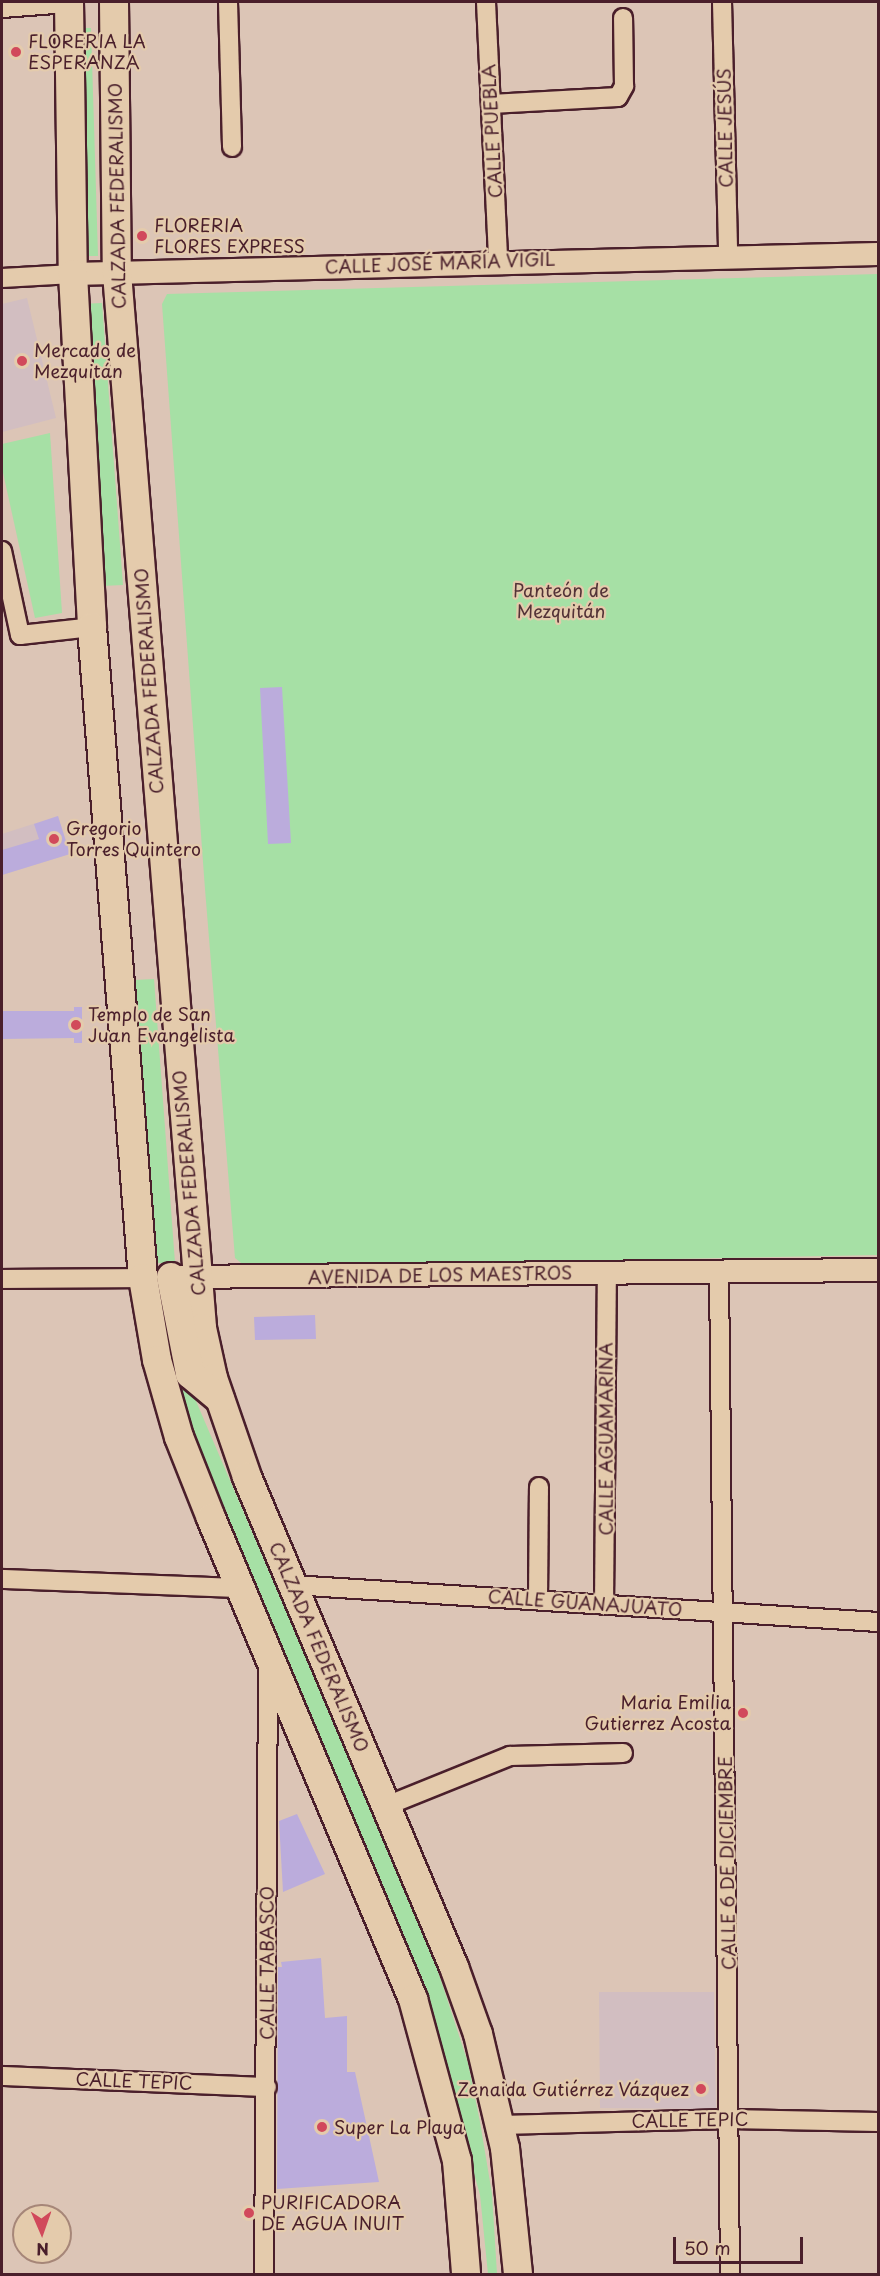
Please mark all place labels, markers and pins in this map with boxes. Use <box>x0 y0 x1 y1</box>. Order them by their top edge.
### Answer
place label: FLORERIA LA ESPERANZA <box>28 31 147 74</box>
marker: FLORERIA LA ESPERANZA <box>9 45 23 59</box>
place label: FLORERIA FLORES EXPRESS <box>154 215 308 258</box>
marker: FLORERIA FLORES EXPRESS <box>135 229 149 243</box>
place label: Mercado de Mezquitán <box>34 340 135 382</box>
marker: Mercado de Mezquitán <box>15 354 29 368</box>
place label: Gregorio Torres Quintero <box>66 818 200 860</box>
marker: Gregorio Torres Quintero <box>47 832 61 846</box>
place label: Templo de San Juan Evangelista <box>88 1004 234 1046</box>
marker: Templo de San Juan Evangelista <box>69 1018 83 1032</box>
place label: Maria Emilia Gutierrez Acosta <box>584 1692 731 1734</box>
marker: Maria Emilia Gutierrez Acosta <box>736 1706 750 1720</box>
place label: Zenaida Gutiérrez Vázquez <box>456 2078 689 2100</box>
marker: Zenaida Gutiérrez Vázquez <box>694 2082 708 2096</box>
place label: Super La Playa <box>334 2116 466 2138</box>
marker: Super La Playa <box>315 2120 329 2134</box>
place label: PURIFICADORA DE AGUA INUIT <box>261 2192 405 2234</box>
marker: PURIFICADORA DE AGUA INUIT <box>242 2206 256 2220</box>

